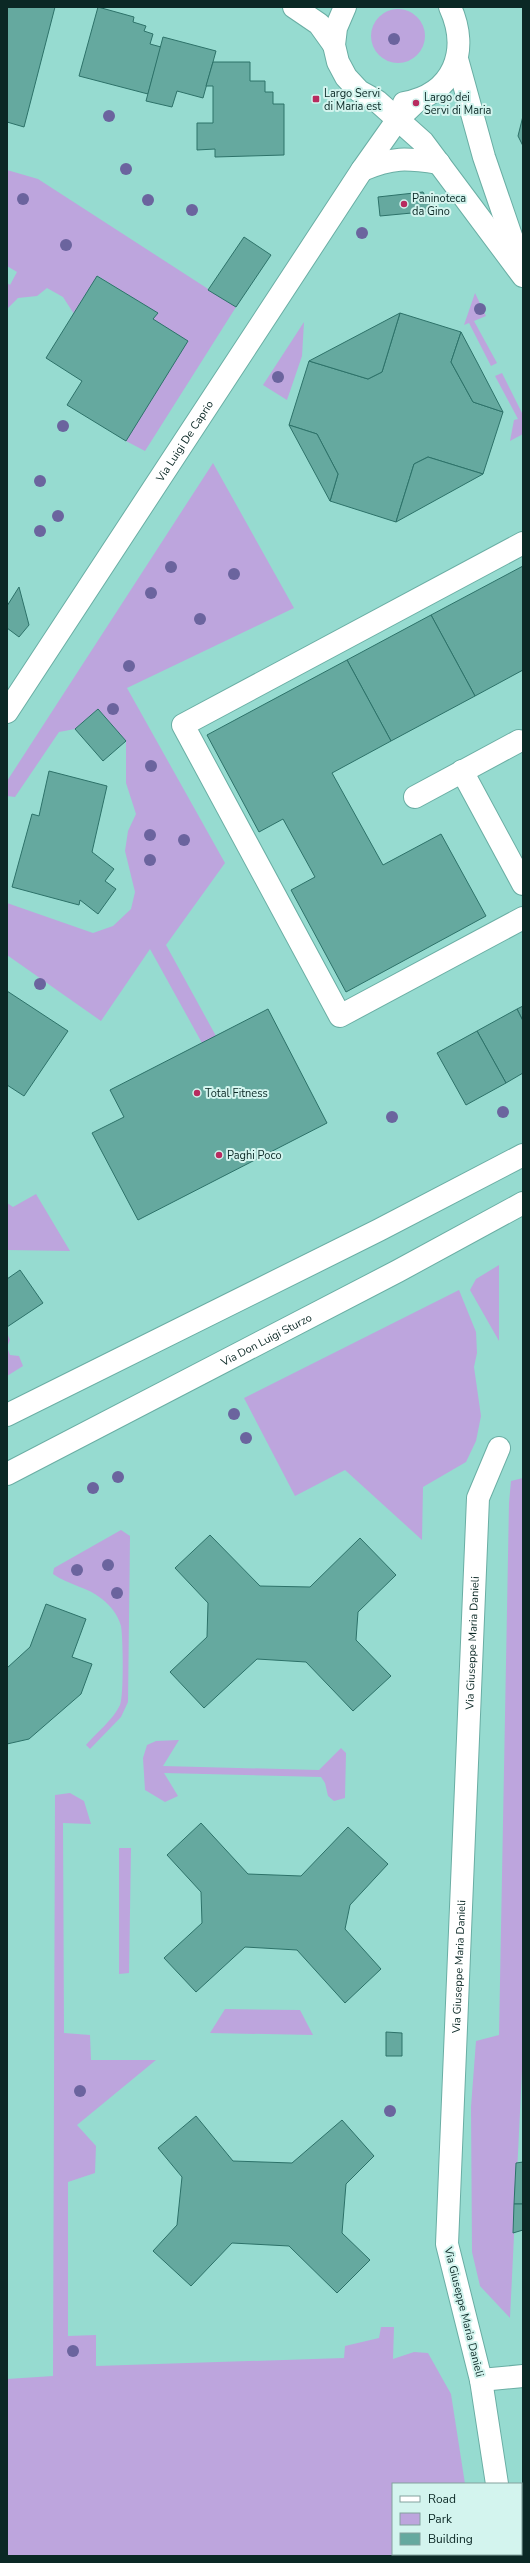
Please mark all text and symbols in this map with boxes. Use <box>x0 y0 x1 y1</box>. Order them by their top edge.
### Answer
place label: Largo Servi di Maria est <box>324 86 381 114</box>
place label: Largo dei Servi di Maria <box>424 90 491 118</box>
marker: Largo Servi di Maria est <box>311 94 321 104</box>
marker: Largo dei Servi di Maria <box>411 98 421 108</box>
place label: Paninoteca da Gino <box>412 191 466 219</box>
marker: Paninoteca da Gino <box>399 199 409 209</box>
street label: Via Luigi De Caprio <box>152 397 217 485</box>
place label: Total Fitness <box>205 1086 268 1101</box>
marker: Total Fitness <box>192 1088 202 1098</box>
place label: Paghi Poco <box>227 1148 282 1163</box>
marker: Paghi Poco <box>214 1150 224 1160</box>
street label: Via Don Luigi Sturzo <box>217 1310 314 1370</box>
street label: Via Giuseppe Maria Danieli <box>462 1576 482 1711</box>
street label: Via Giuseppe Maria Danieli <box>448 1900 469 2035</box>
street label: Via Giuseppe Maria Danieli <box>440 2245 487 2378</box>
legend <box>392 2483 522 2555</box>
text: Road <box>428 2491 456 2507</box>
text: Park <box>428 2511 453 2527</box>
text: Building <box>428 2531 473 2547</box>

